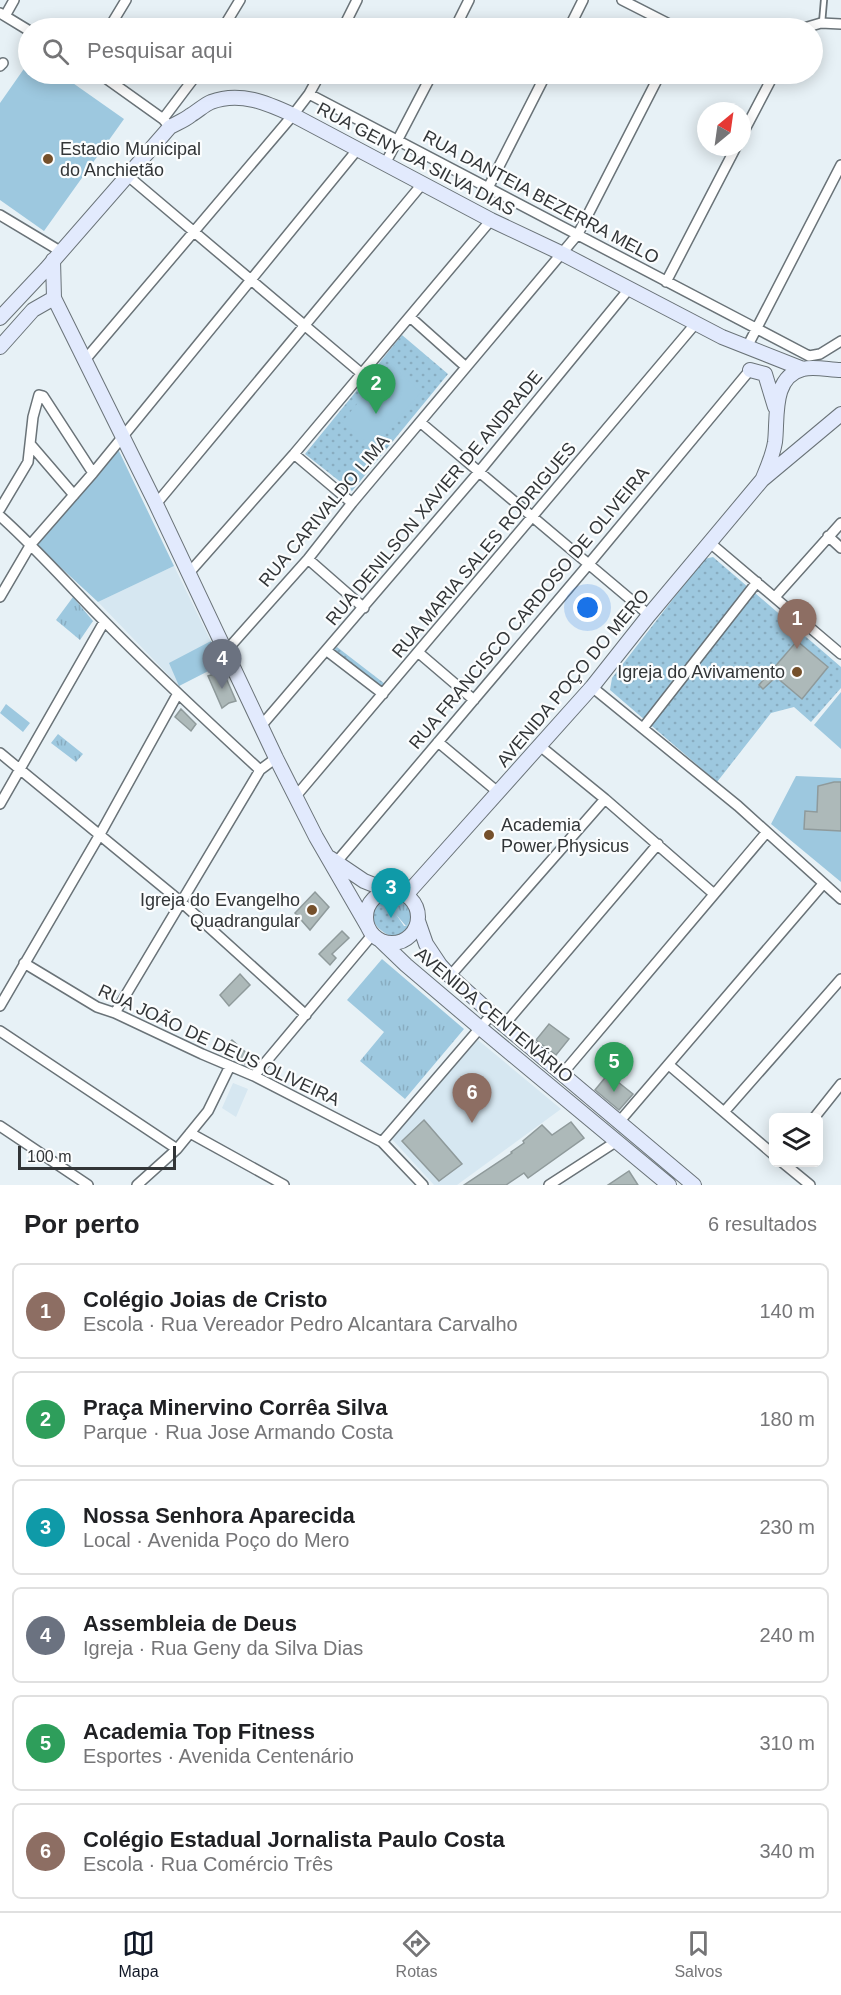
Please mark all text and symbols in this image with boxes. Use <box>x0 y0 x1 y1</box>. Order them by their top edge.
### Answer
search box <box>18 18 823 84</box>
icon: search <box>39 35 72 68</box>
text: Pesquisar aqui <box>87 38 233 63</box>
street label: RUA GENY DA SILVA DIAS <box>314 98 518 220</box>
north arrow <box>697 102 751 156</box>
street label: RUA DANTEIA BEZERRA MELO <box>420 126 662 268</box>
place label: Estadio Municipal do Anchietão <box>60 139 201 180</box>
marker: Estadio Municipal do Anchietão <box>41 152 55 166</box>
pin: 2 <box>356 364 395 414</box>
street label: RUA DENILSON XAVIER DE ANDRADE <box>322 367 546 629</box>
street label: RUA CARIVALDO LIMA <box>255 431 393 591</box>
street label: RUA MARIA SALES RODRIGUES <box>388 438 580 662</box>
street label: RUA FRANCISCO CARDOSO DE OLIVEIRA <box>405 463 653 753</box>
street label: AVENIDA POÇO DO MERO <box>493 585 653 771</box>
your location <box>573 593 602 622</box>
pin: 1 <box>778 600 816 649</box>
pin: 4 <box>202 640 242 689</box>
place label: Igreja do Avivamento <box>617 662 785 682</box>
marker: Igreja do Avivamento <box>790 665 804 679</box>
place label: Academia Power Physicus <box>501 815 629 856</box>
marker: Academia Power Physicus <box>482 828 496 842</box>
pin: 3 <box>372 868 410 918</box>
place label: Igreja do Evangelho Quadrangular <box>140 890 300 931</box>
marker: Igreja do Evangelho Quadrangular <box>305 903 319 917</box>
street label: AVENIDA CENTENÁRIO <box>411 943 577 1087</box>
street label: RUA JOÃO DE DEUS OLIVEIRA <box>95 979 343 1110</box>
pin: 5 <box>594 1042 634 1092</box>
pin: 6 <box>452 1074 492 1123</box>
map controls <box>769 1113 823 1167</box>
button: layers <box>769 1113 823 1167</box>
scale bar <box>18 1143 176 1170</box>
text: 100 m <box>27 1148 71 1165</box>
text: Por perto <box>24 1209 140 1239</box>
text: 6 resultados <box>708 1213 817 1235</box>
text: Colégio Joias de Cristo <box>83 1287 328 1312</box>
text: 1 <box>40 1300 51 1322</box>
text: 140 m <box>759 1300 815 1322</box>
text: Escola · Rua Vereador Pedro Alcantara Carvalho <box>83 1313 518 1335</box>
text: Praça Minervino Corrêa Silva <box>83 1395 387 1420</box>
text: 2 <box>40 1408 51 1430</box>
text: 180 m <box>759 1408 815 1430</box>
text: Parque · Rua Jose Armando Costa <box>83 1421 393 1443</box>
text: Nossa Senhora Aparecida <box>83 1503 355 1528</box>
text: 3 <box>40 1516 51 1538</box>
text: 230 m <box>759 1516 815 1538</box>
text: Local · Avenida Poço do Mero <box>83 1529 349 1551</box>
text: Assembleia de Deus <box>83 1611 297 1636</box>
text: 4 <box>40 1624 51 1646</box>
text: 240 m <box>759 1624 815 1646</box>
text: Igreja · Rua Geny da Silva Dias <box>83 1637 363 1659</box>
text: Academia Top Fitness <box>83 1719 315 1744</box>
text: 5 <box>40 1732 51 1754</box>
text: 310 m <box>759 1732 815 1754</box>
text: Esportes · Avenida Centenário <box>83 1745 354 1767</box>
text: Colégio Estadual Jornalista Paulo Costa <box>83 1827 505 1852</box>
text: 6 <box>40 1840 51 1862</box>
text: 340 m <box>759 1840 815 1862</box>
text: Escola · Rua Comércio Três <box>83 1853 333 1875</box>
tab: Mapa <box>119 1927 159 1981</box>
tab: Rotas <box>396 1927 437 1981</box>
tab: Salvos <box>674 1927 722 1981</box>

